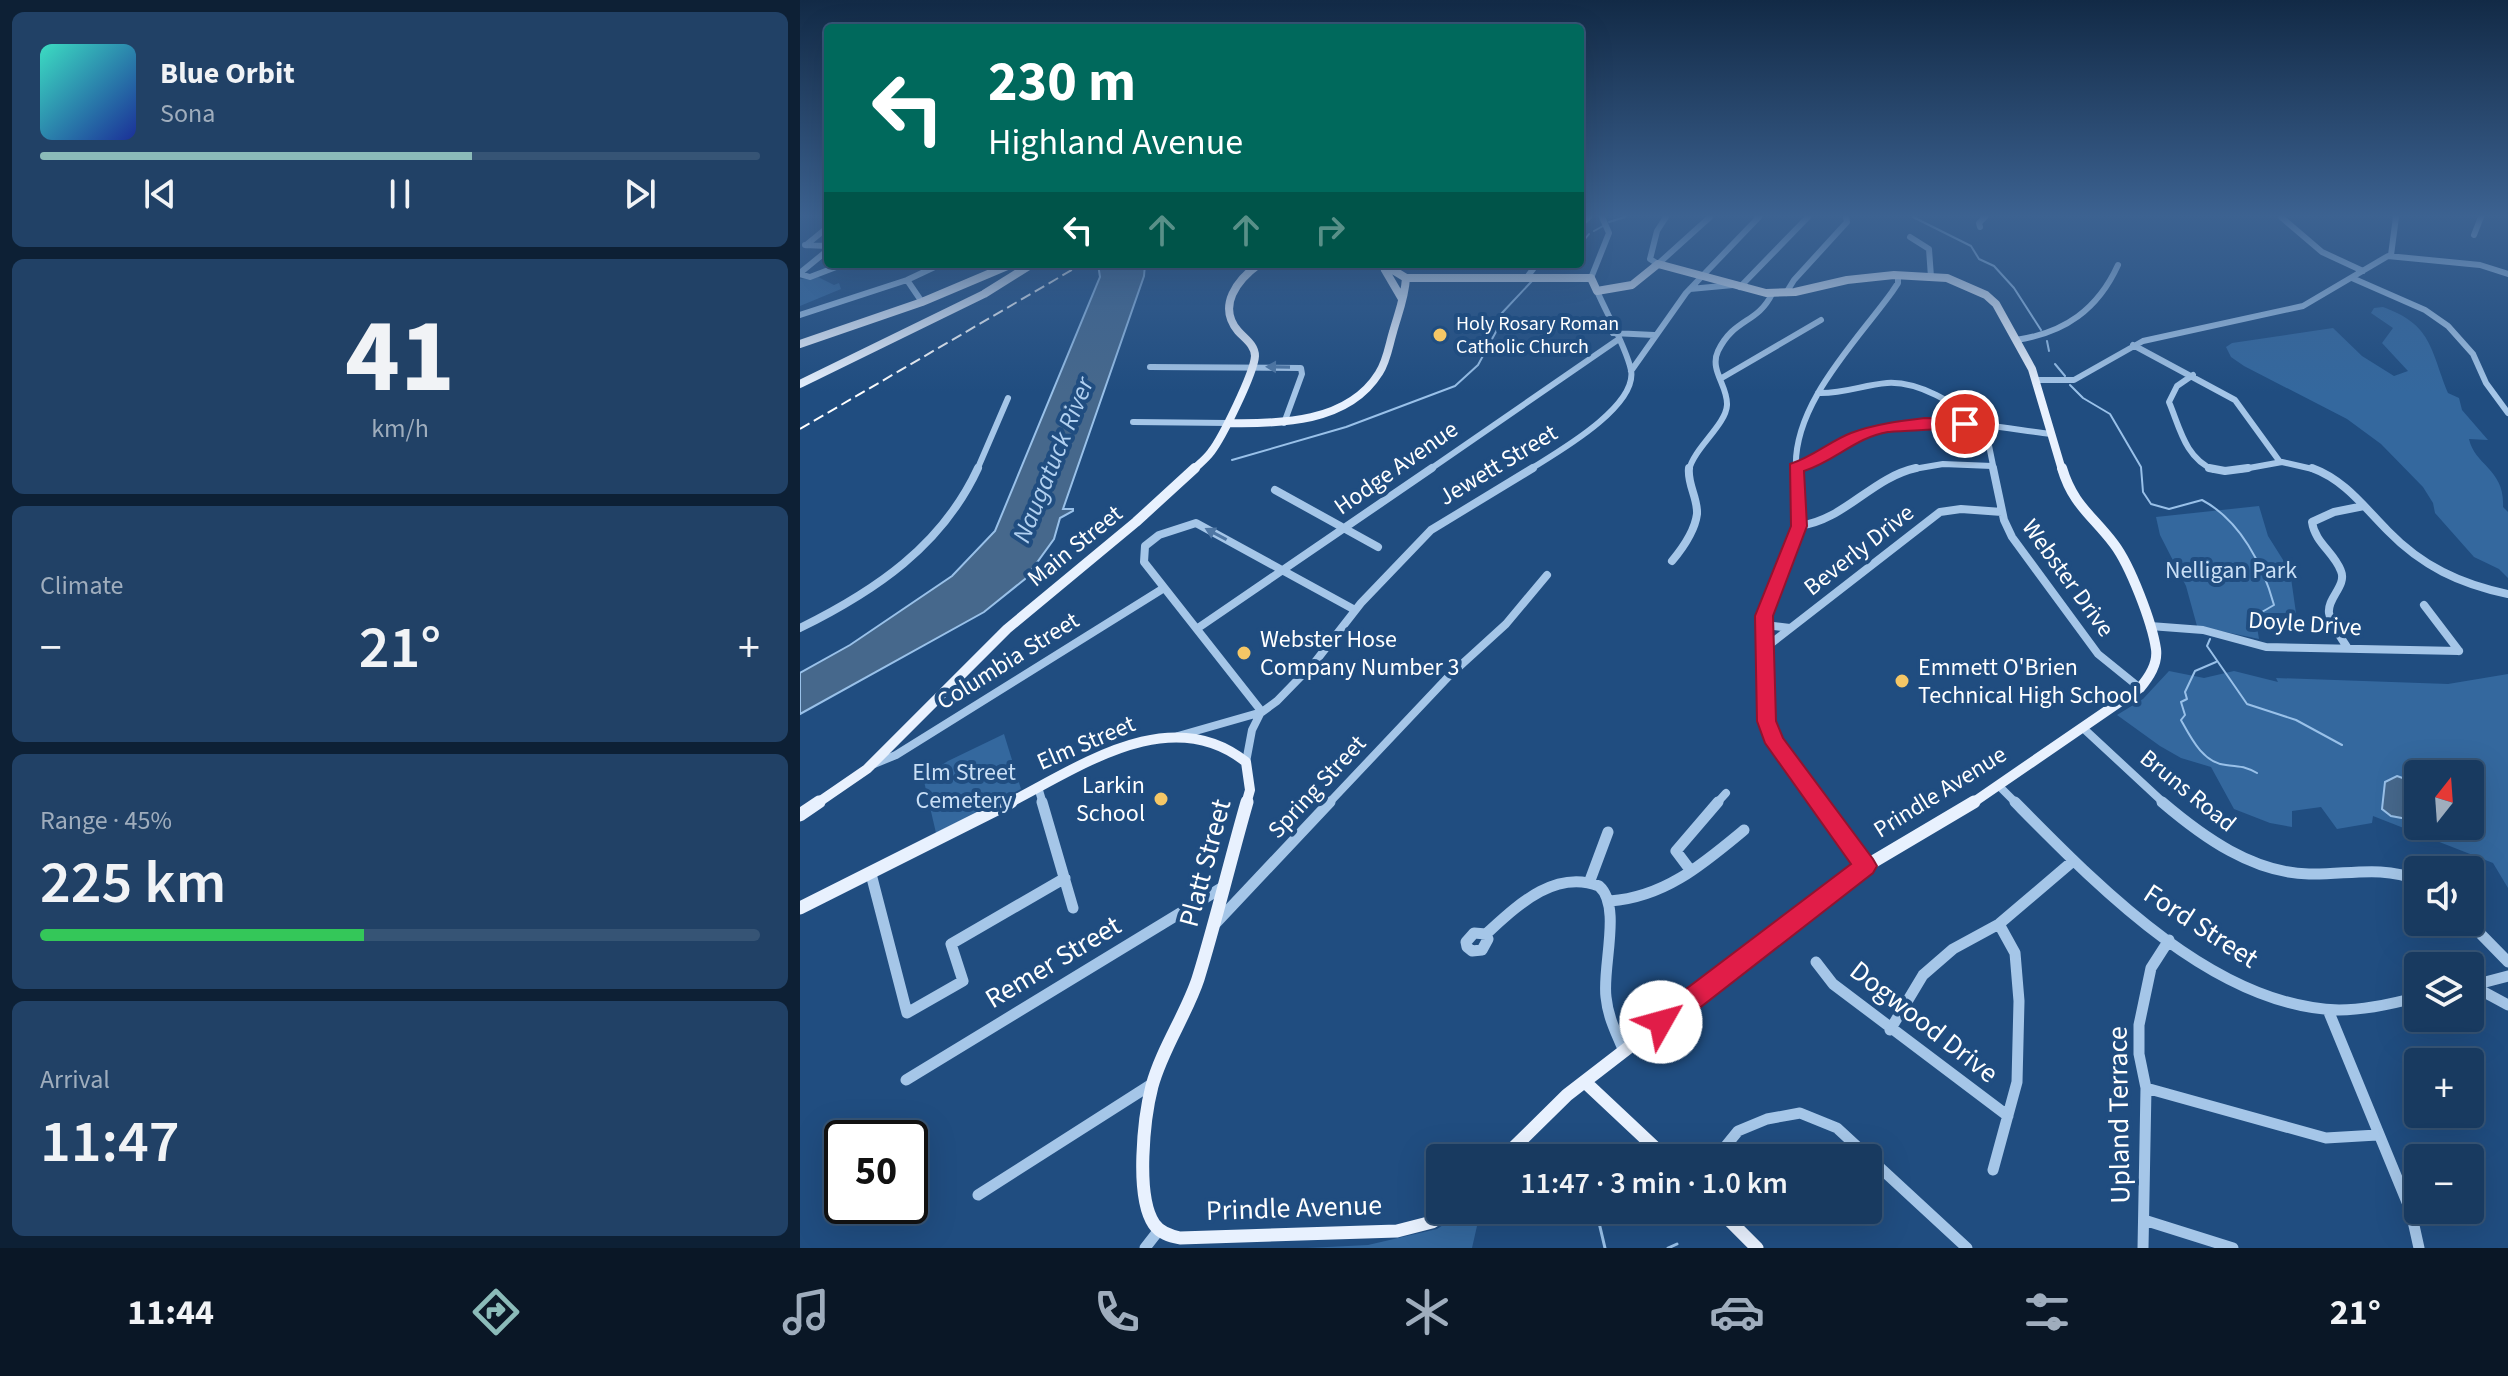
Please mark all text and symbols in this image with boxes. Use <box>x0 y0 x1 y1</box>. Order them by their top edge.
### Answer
text: 230 m <box>988 43 1136 122</box>
text: Blue Orbit <box>160 52 295 95</box>
icon: left <box>856 56 960 160</box>
text: Sona <box>160 95 215 132</box>
text: Highland Avenue <box>988 117 1243 168</box>
icon: previous <box>138 172 182 216</box>
icon: pause <box>378 172 422 216</box>
icon: next <box>618 172 662 216</box>
icon: left <box>1056 208 1100 252</box>
icon: ahead <box>1140 208 1184 252</box>
icon: ahead <box>1224 208 1268 252</box>
icon: right <box>1308 208 1352 252</box>
text: 41 <box>345 284 455 432</box>
place label: Holy Rosary Roman Catholic Church <box>1456 310 1619 361</box>
marker: Holy Rosary Roman Catholic Church <box>1431 326 1449 344</box>
one-way arrow <box>1265 360 1290 373</box>
water label: Naugatuck River <box>1003 371 1103 548</box>
pin <box>1931 390 1999 458</box>
icon: arrive <box>1943 402 1987 446</box>
text: km/h <box>371 410 429 447</box>
street label: Hodge Avenue <box>1327 412 1465 524</box>
street label: Jewett Street <box>1432 416 1564 514</box>
street label: Beverly Drive <box>1796 496 1922 604</box>
street label: Main Street <box>1020 497 1130 595</box>
street label: Webster Drive <box>2013 512 2123 644</box>
one-way arrow <box>1204 528 1227 541</box>
park label: Nelligan Park <box>2165 553 2297 588</box>
text: Climate <box>40 567 124 604</box>
street label: Columbia Street <box>930 603 1086 719</box>
street label: Doyle Drive <box>2247 603 2363 645</box>
text: 21° <box>359 606 441 691</box>
text: − <box>40 617 62 680</box>
text: + <box>738 617 760 680</box>
place label: Webster Hose Company Number 3 <box>1260 622 1460 685</box>
marker: Webster Hose Company Number 3 <box>1235 644 1253 662</box>
place label: Emmett O'Brien Technical High School <box>1918 650 2138 713</box>
marker: Emmett O'Brien Technical High School <box>1893 672 1911 690</box>
street label: Elm Street <box>1031 707 1141 779</box>
street label: Spring Street <box>1260 727 1374 847</box>
street label: Prindle Avenue <box>1867 737 2013 847</box>
street label: Bruns Road <box>2132 741 2244 841</box>
park label: Elm Street Cemetery <box>912 755 1016 818</box>
north arrow <box>2404 760 2484 840</box>
map controls <box>2404 760 2484 1224</box>
place label: Larkin School <box>1076 768 1145 831</box>
marker: Larkin School <box>1152 790 1170 808</box>
street label: Platt Street <box>1169 794 1241 931</box>
text: Range · 45% <box>40 802 172 839</box>
text: 225 km <box>40 841 226 926</box>
button: sound <box>2404 856 2484 936</box>
street label: Ford Street <box>2136 874 2267 978</box>
street label: Remer Street <box>978 905 1129 1018</box>
street label: Dogwood Drive <box>1841 951 2007 1093</box>
button: layers <box>2404 952 2484 1032</box>
position arrow <box>1619 980 1703 1064</box>
street label: Upland Terrace <box>2097 1026 2141 1204</box>
button: + <box>2404 1048 2484 1128</box>
text: Arrival <box>40 1061 110 1098</box>
text: 11:47 <box>40 1100 180 1185</box>
speed limit sign: 50 <box>824 1120 928 1224</box>
button: − <box>2404 1144 2484 1224</box>
text: 11:47 · 3 min · 1.0 km <box>1520 1162 1788 1205</box>
street label: Prindle Avenue <box>1205 1185 1383 1231</box>
icon: directions <box>468 1284 524 1340</box>
icon: music <box>778 1284 834 1340</box>
icon: phone <box>1089 1284 1145 1340</box>
icon: climate <box>1399 1284 1455 1340</box>
icon: car <box>1709 1284 1765 1340</box>
icon: filters <box>2019 1284 2075 1340</box>
text: 11:44 <box>127 1287 214 1338</box>
text: 21° <box>2330 1287 2381 1338</box>

